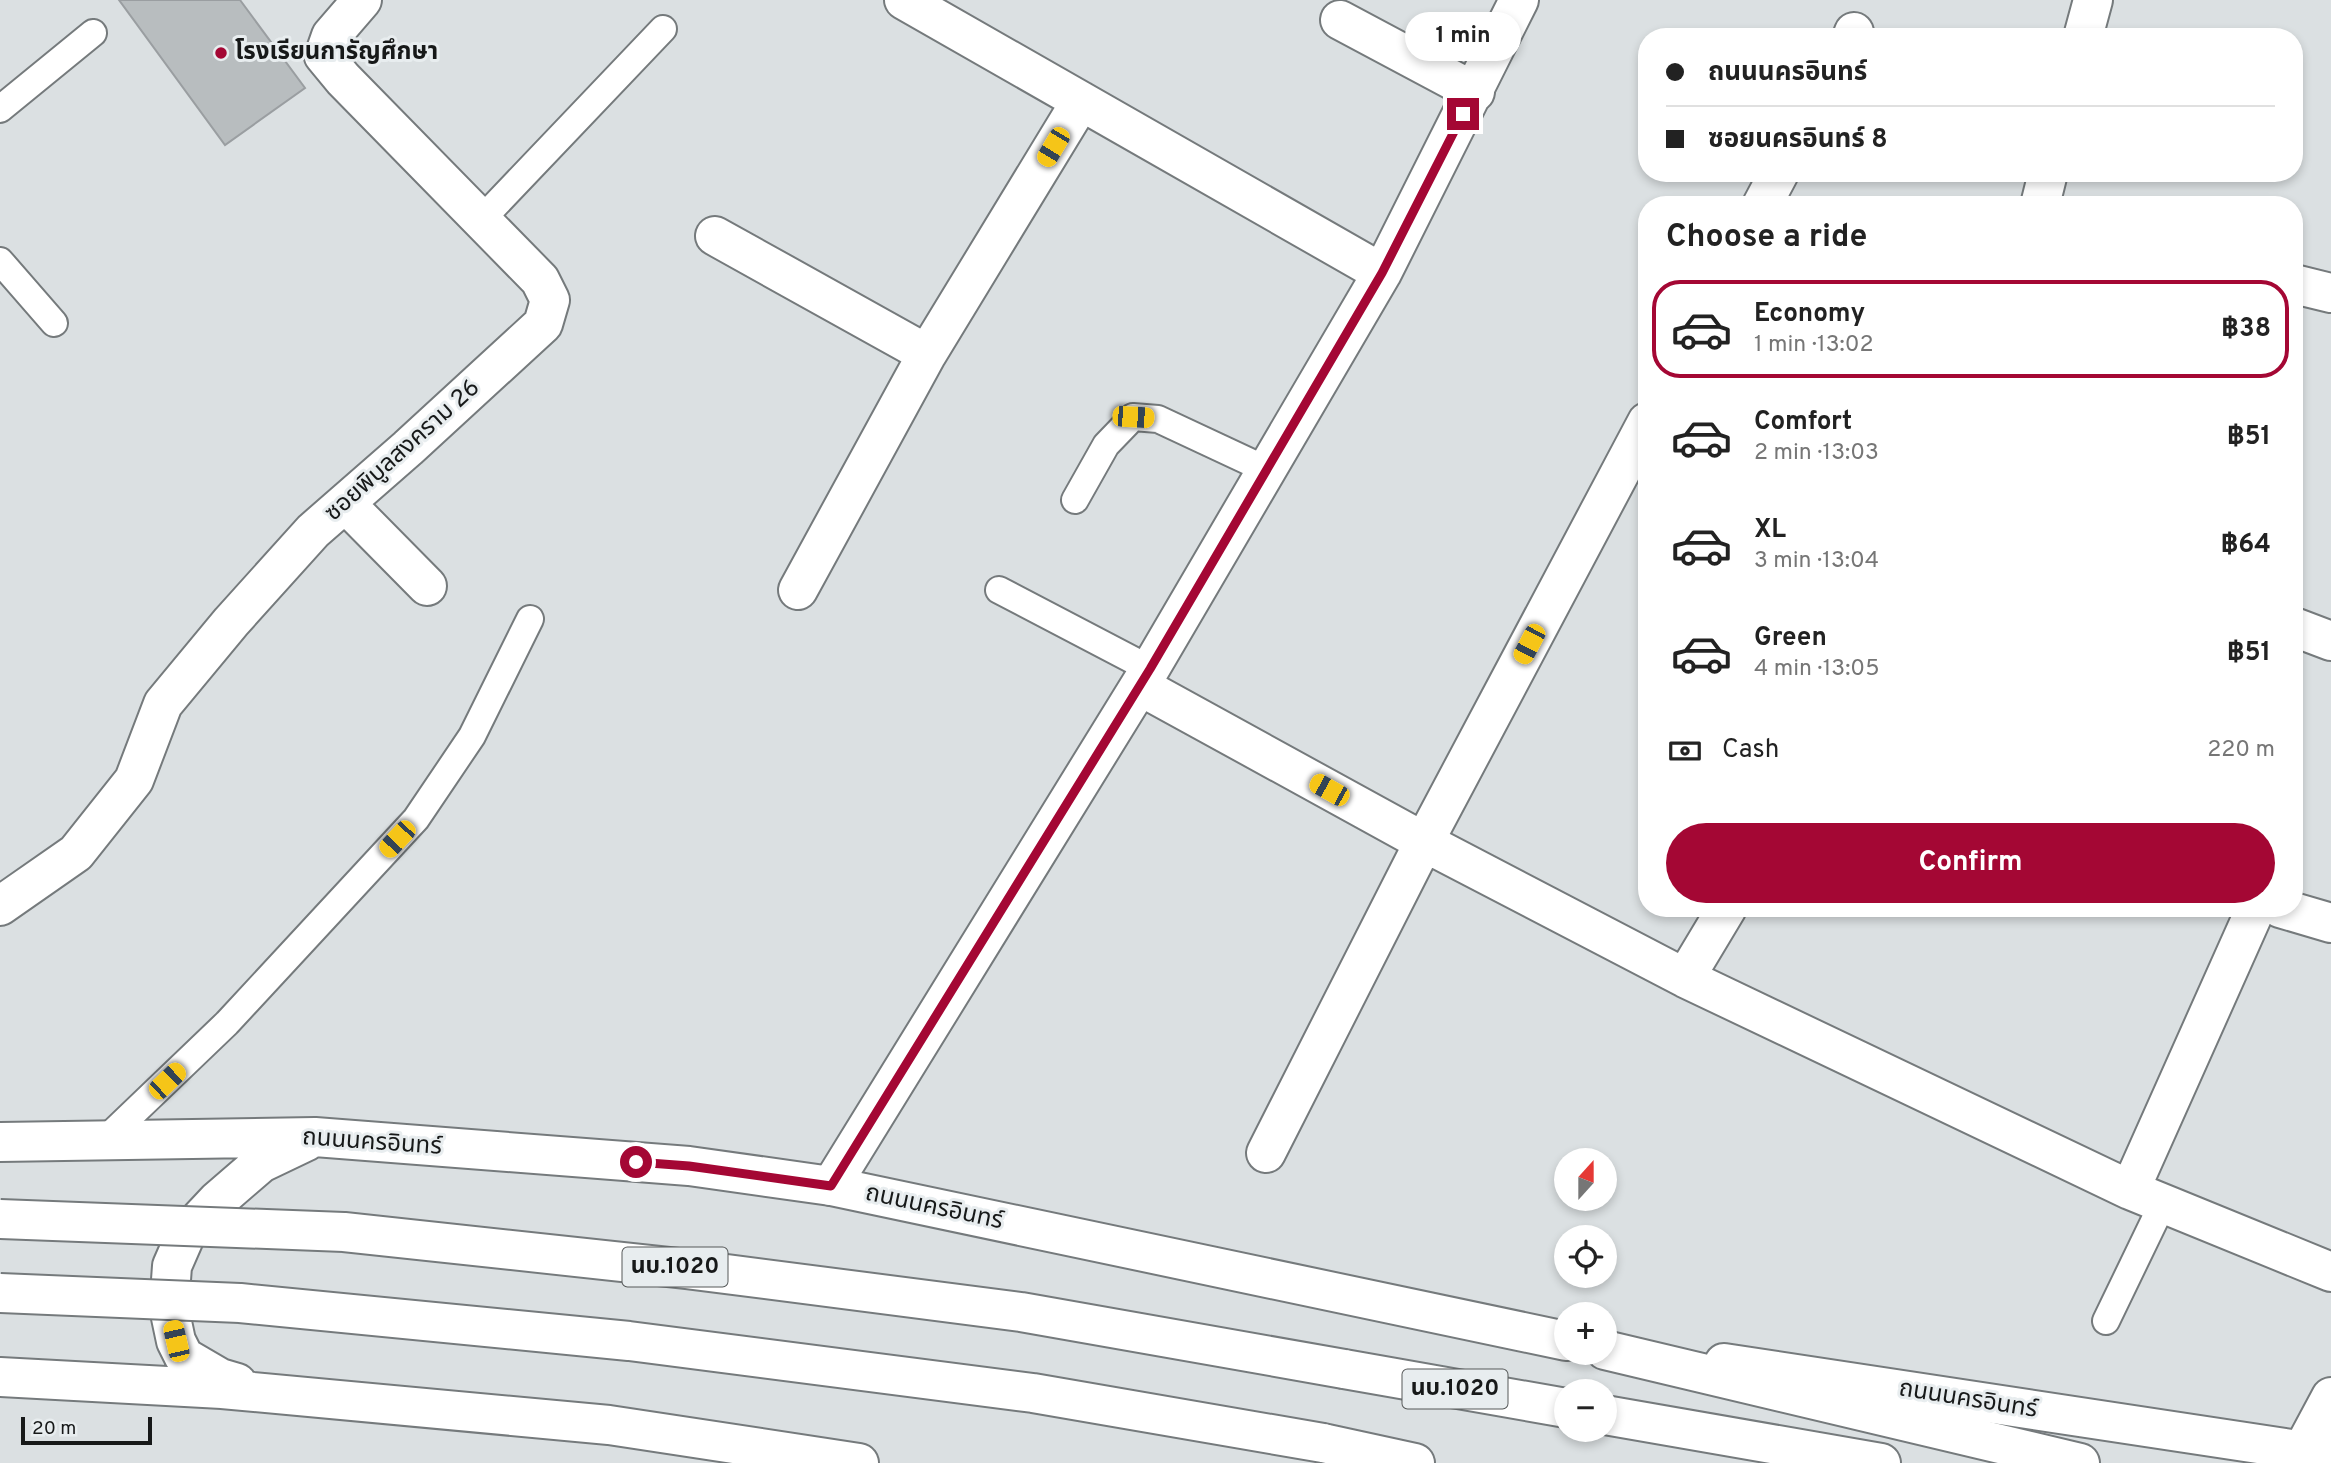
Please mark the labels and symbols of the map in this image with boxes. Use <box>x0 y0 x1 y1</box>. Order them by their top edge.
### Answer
callout: 1 min <box>1405 12 1521 61</box>
place label: โรงเรียนการัญศึกษา <box>235 37 438 68</box>
marker: โรงเรียนการัญศึกษา <box>213 45 229 61</box>
route end <box>1447 98 1479 130</box>
car <box>1034 124 1073 170</box>
street label: ซอยพิบูลสงคราม 26 <box>319 373 487 529</box>
car <box>1112 405 1155 429</box>
car <box>1510 621 1549 667</box>
car <box>1306 771 1353 809</box>
car <box>375 816 420 862</box>
car <box>145 1059 190 1103</box>
street label: ถนนนครอินทร์ <box>301 1123 444 1163</box>
route start <box>620 1146 652 1178</box>
north arrow <box>1554 1148 1617 1211</box>
street label: ถนนนครอินทร์ <box>862 1179 1007 1237</box>
road number: นบ.1020 <box>622 1248 728 1286</box>
car <box>162 1318 191 1364</box>
road number: นบ.1020 <box>1402 1370 1508 1408</box>
street label: ถนนนครอินทร์ <box>1897 1374 2041 1426</box>
scale bar <box>21 1414 152 1446</box>

